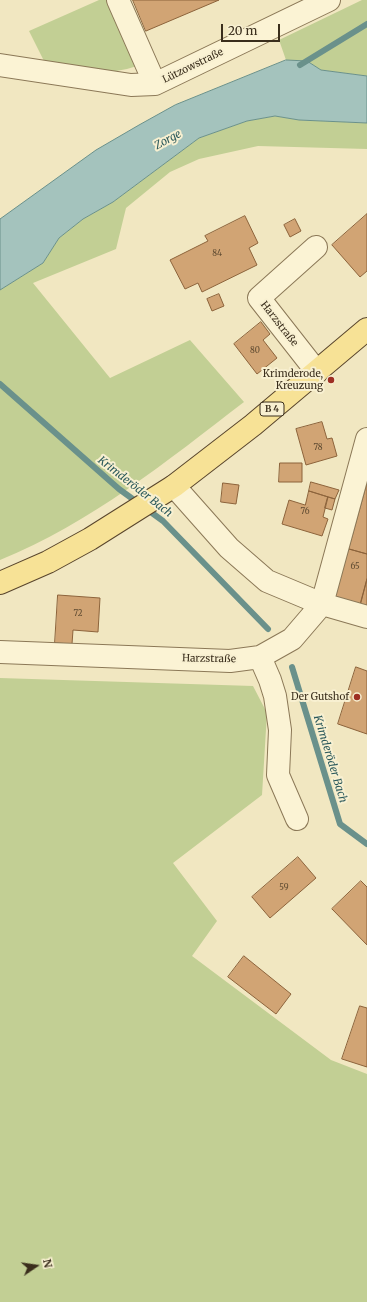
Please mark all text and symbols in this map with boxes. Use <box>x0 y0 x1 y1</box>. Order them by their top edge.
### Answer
scale bar <box>223 16 282 42</box>
text: 20 m <box>228 23 257 38</box>
street label: Lützowstraße <box>161 46 225 86</box>
water label: Zorge <box>152 127 184 153</box>
house number: 84 <box>212 249 222 259</box>
street label: Harzstraße <box>258 299 300 349</box>
house number: 80 <box>250 346 260 356</box>
place label: Krimderode, Kreuzung <box>263 368 323 392</box>
marker: Krimderode, Kreuzung <box>326 375 336 385</box>
road number: B 4 <box>260 402 284 416</box>
house number: 78 <box>313 443 323 453</box>
water label: Krimderöder Bach <box>95 454 175 520</box>
house number: 76 <box>301 507 309 517</box>
house number: 65 <box>350 562 360 572</box>
house number: 72 <box>73 609 83 619</box>
street label: Harzstraße <box>182 653 236 665</box>
place label: Der Gutshof <box>291 691 349 703</box>
marker: Der Gutshof <box>352 692 362 702</box>
water label: Krimderöder Bach <box>310 714 350 804</box>
house number: 59 <box>279 883 289 893</box>
north arrow <box>16 1246 56 1286</box>
text: N <box>40 1257 55 1269</box>

